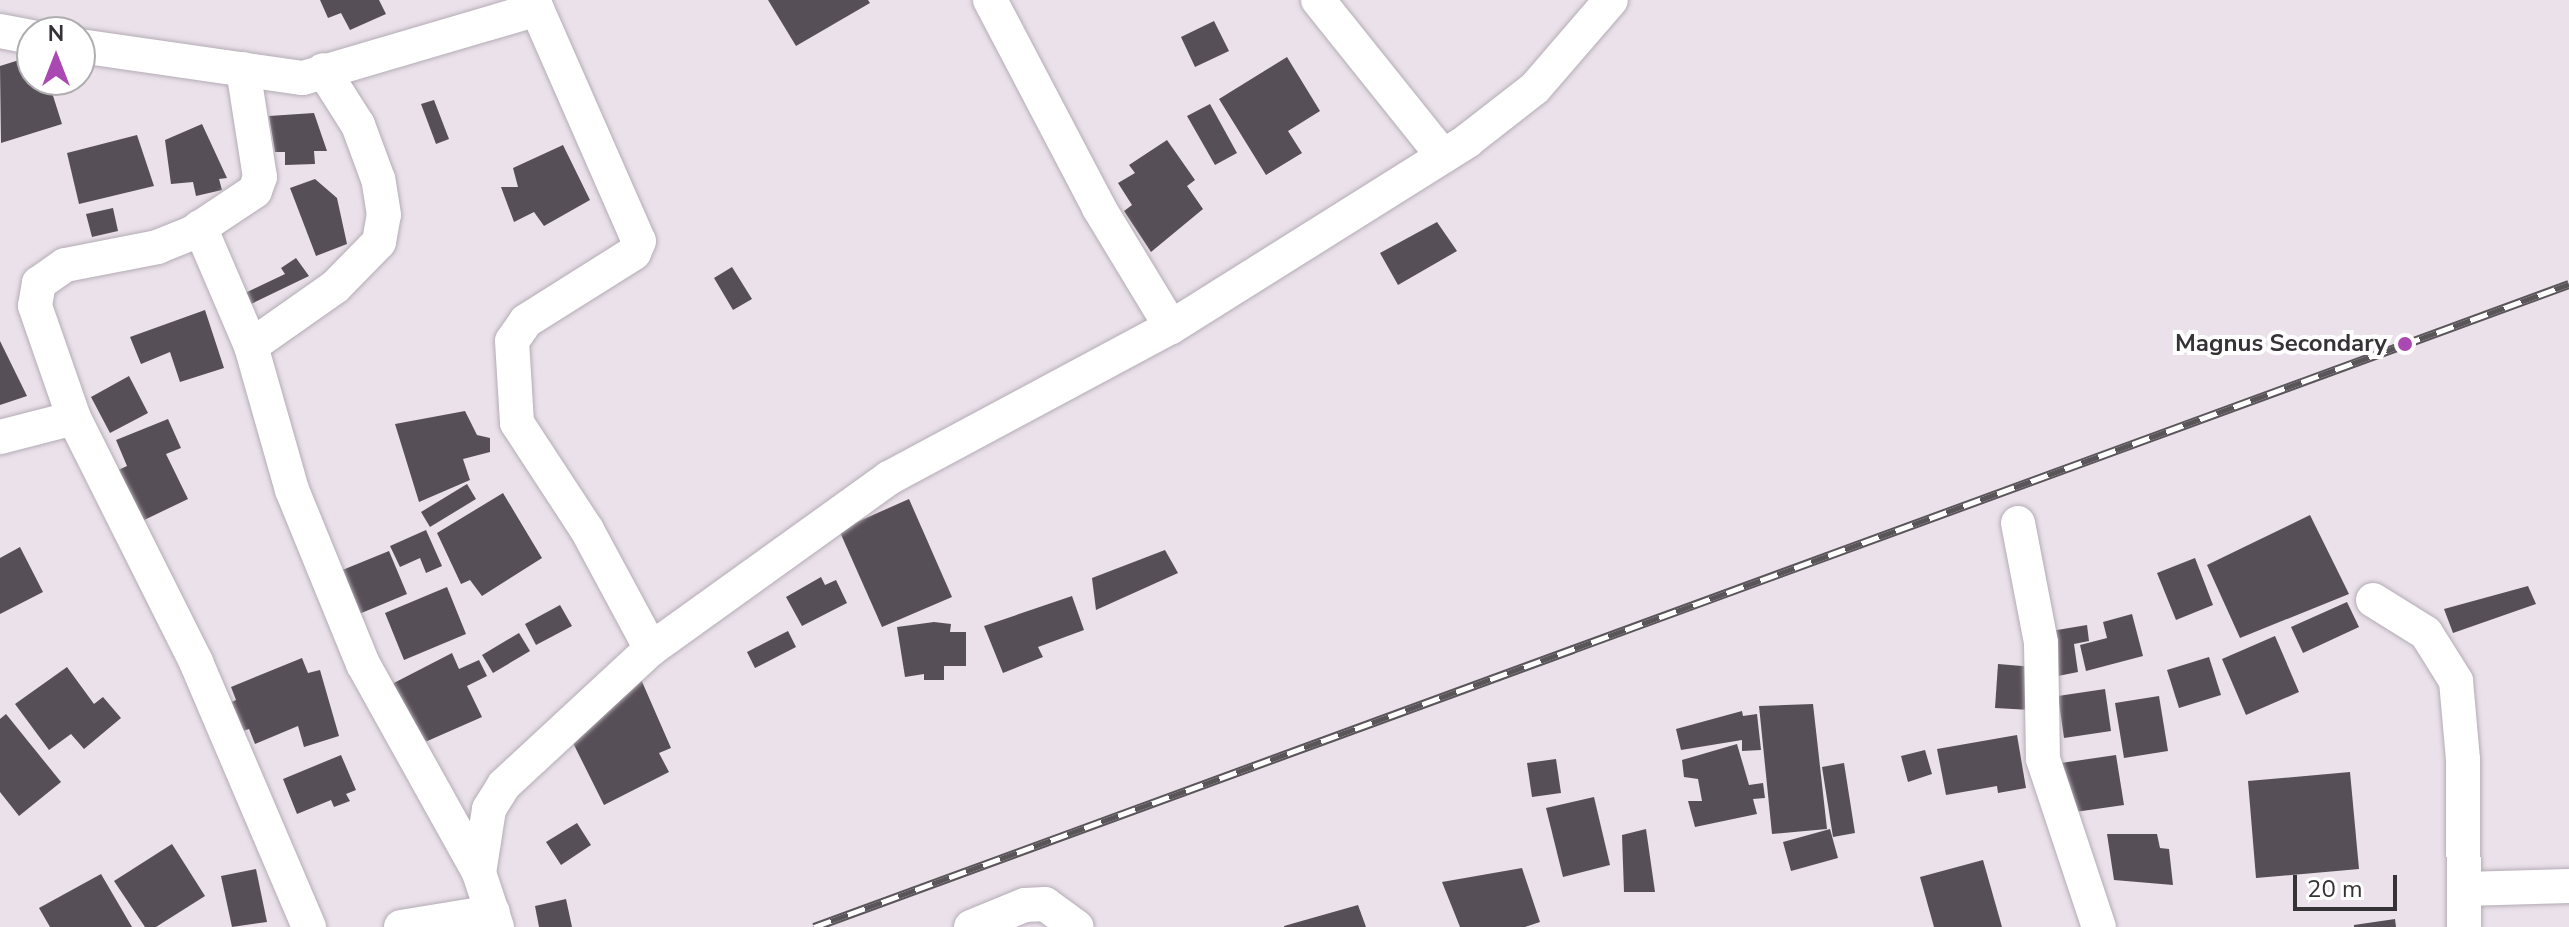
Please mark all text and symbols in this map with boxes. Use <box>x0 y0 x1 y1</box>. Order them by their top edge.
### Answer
north arrow <box>16 16 96 96</box>
text: N <box>48 19 64 49</box>
place label: Magnus Secondary <box>2175 330 2387 358</box>
marker: Magnus Secondary <box>2394 333 2416 355</box>
scale bar <box>2297 859 2401 909</box>
text: 20 m <box>2307 873 2363 905</box>

